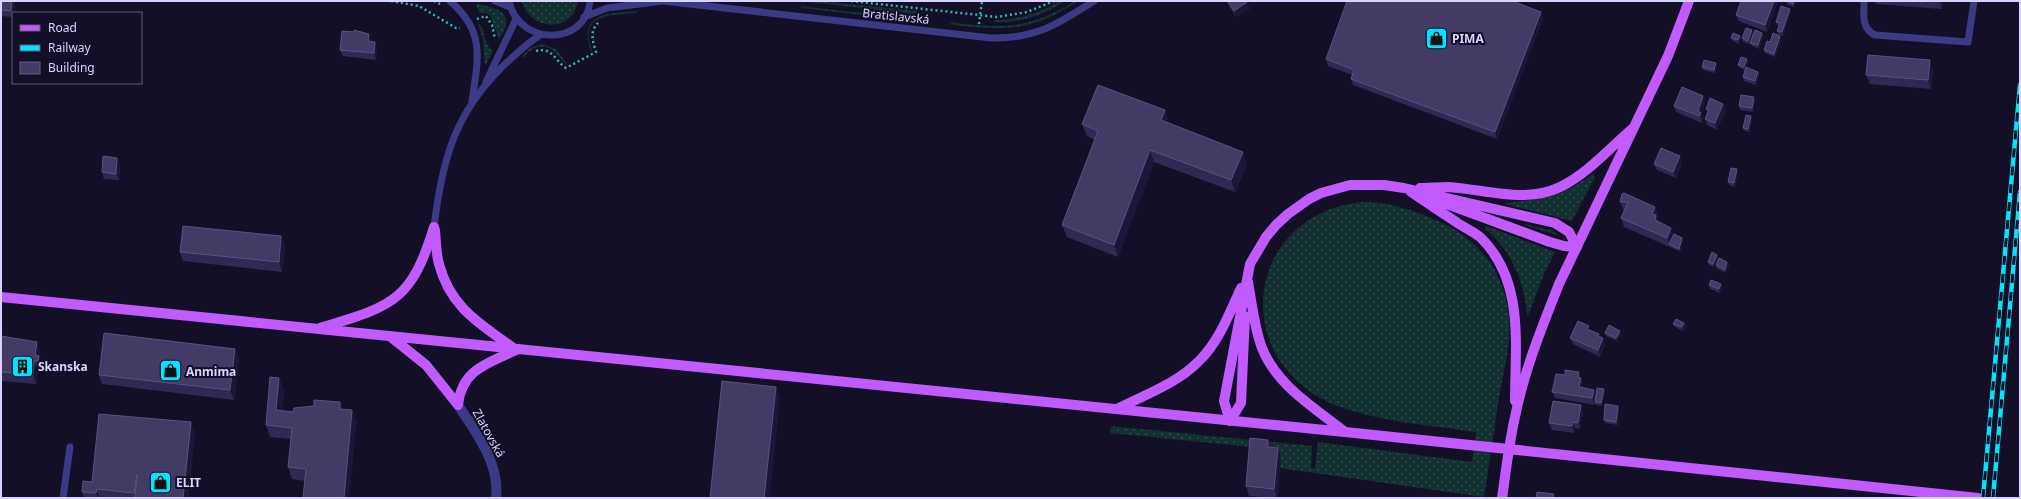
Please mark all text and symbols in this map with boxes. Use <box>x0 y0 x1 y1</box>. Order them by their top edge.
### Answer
street label: Bratislavská <box>862 4 930 28</box>
legend <box>12 12 142 84</box>
text: Road <box>48 19 77 36</box>
shop icon: PIMA <box>1423 25 1449 51</box>
place label: PIMA <box>1452 30 1484 47</box>
text: Railway <box>48 39 92 56</box>
text: Building <box>48 59 95 76</box>
building icon: Skanska <box>9 353 35 379</box>
place label: Skanska <box>38 358 88 375</box>
shop icon: Anmima <box>158 358 184 384</box>
place label: Anmima <box>186 363 236 380</box>
street label: Zlatovská <box>469 406 509 460</box>
shop icon: ELIT <box>148 469 174 495</box>
place label: ELIT <box>176 474 201 491</box>

